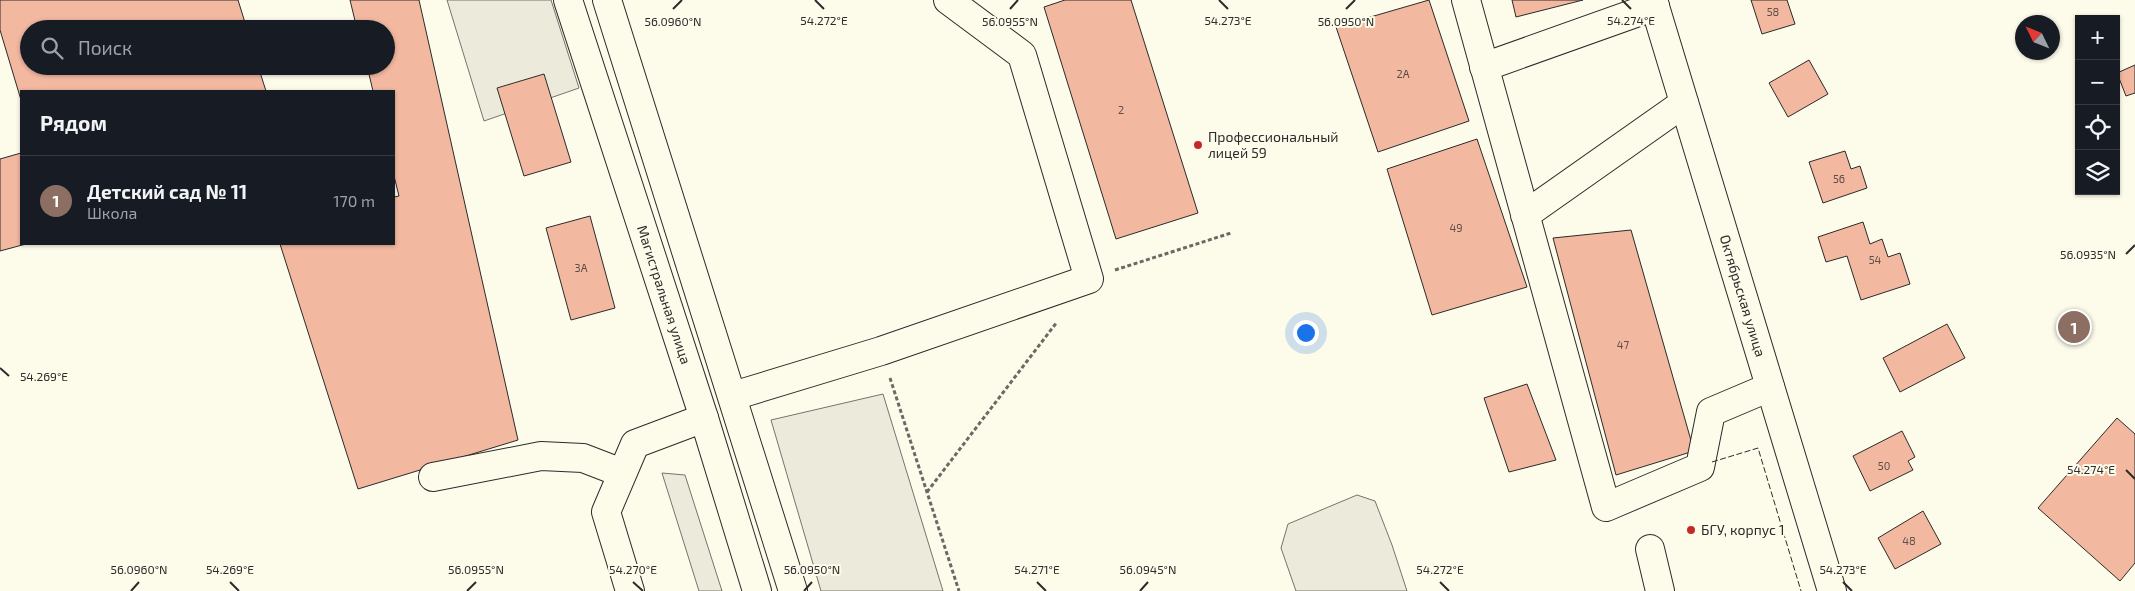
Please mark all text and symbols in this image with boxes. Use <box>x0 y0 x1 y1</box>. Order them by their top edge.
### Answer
house number: 58 <box>1767 5 1779 18</box>
text: 54.272°E <box>800 13 848 27</box>
text: 54.273°E <box>1204 13 1252 27</box>
text: 54.274°E <box>1607 13 1655 27</box>
text: 56.0960°N <box>644 14 702 28</box>
text: 56.0955°N <box>982 14 1038 28</box>
text: 56.0950°N <box>1318 14 1374 28</box>
north arrow <box>2015 15 2060 60</box>
map controls <box>2075 15 2120 195</box>
button: + <box>2075 15 2120 60</box>
search box <box>20 20 395 75</box>
icon: search <box>38 34 66 62</box>
text: Поиск <box>78 36 132 59</box>
button: − <box>2075 60 2120 105</box>
house number: 2А <box>1396 67 1410 80</box>
house number: 2 <box>1118 103 1124 116</box>
button: locate <box>2075 105 2120 150</box>
text: Рядом <box>40 110 107 135</box>
place label: Профессиональный лицей 59 <box>1208 128 1338 161</box>
marker: Профессиональный лицей 59 <box>1192 139 1204 151</box>
button: layers <box>2075 150 2120 195</box>
house number: 56 <box>1833 172 1845 185</box>
text: Детский сад № 11 <box>87 180 247 203</box>
text: 1 <box>53 191 59 210</box>
text: 170 m <box>333 191 375 210</box>
text: Школа <box>87 203 137 222</box>
house number: 49 <box>1449 221 1463 234</box>
street label: Магистральная улица <box>634 223 695 366</box>
street label: Октябрьская улица <box>1717 232 1770 359</box>
text: 56.0935°N <box>2060 247 2116 261</box>
house number: 54 <box>1869 253 1882 266</box>
house number: 3А <box>575 261 588 274</box>
pin: 1 <box>2058 308 2090 346</box>
your location <box>1293 320 1319 346</box>
house number: 47 <box>1617 338 1630 351</box>
text: 54.269°E <box>20 369 68 383</box>
house number: 50 <box>1878 459 1890 472</box>
text: 54.274°E <box>2067 462 2115 476</box>
place label: БГУ, корпус 1 <box>1701 521 1785 538</box>
marker: БГУ, корпус 1 <box>1685 524 1697 536</box>
house number: 48 <box>1902 534 1916 547</box>
text: 56.0960°N <box>110 562 168 576</box>
text: 54.269°E <box>206 562 254 576</box>
text: 56.0955°N <box>448 562 504 576</box>
text: 54.270°E <box>609 562 657 576</box>
text: 56.0950°N <box>784 562 840 576</box>
text: 54.271°E <box>1014 562 1060 576</box>
text: 56.0945°N <box>1120 562 1176 576</box>
text: 54.272°E <box>1416 562 1464 576</box>
text: 54.273°E <box>1819 562 1867 576</box>

